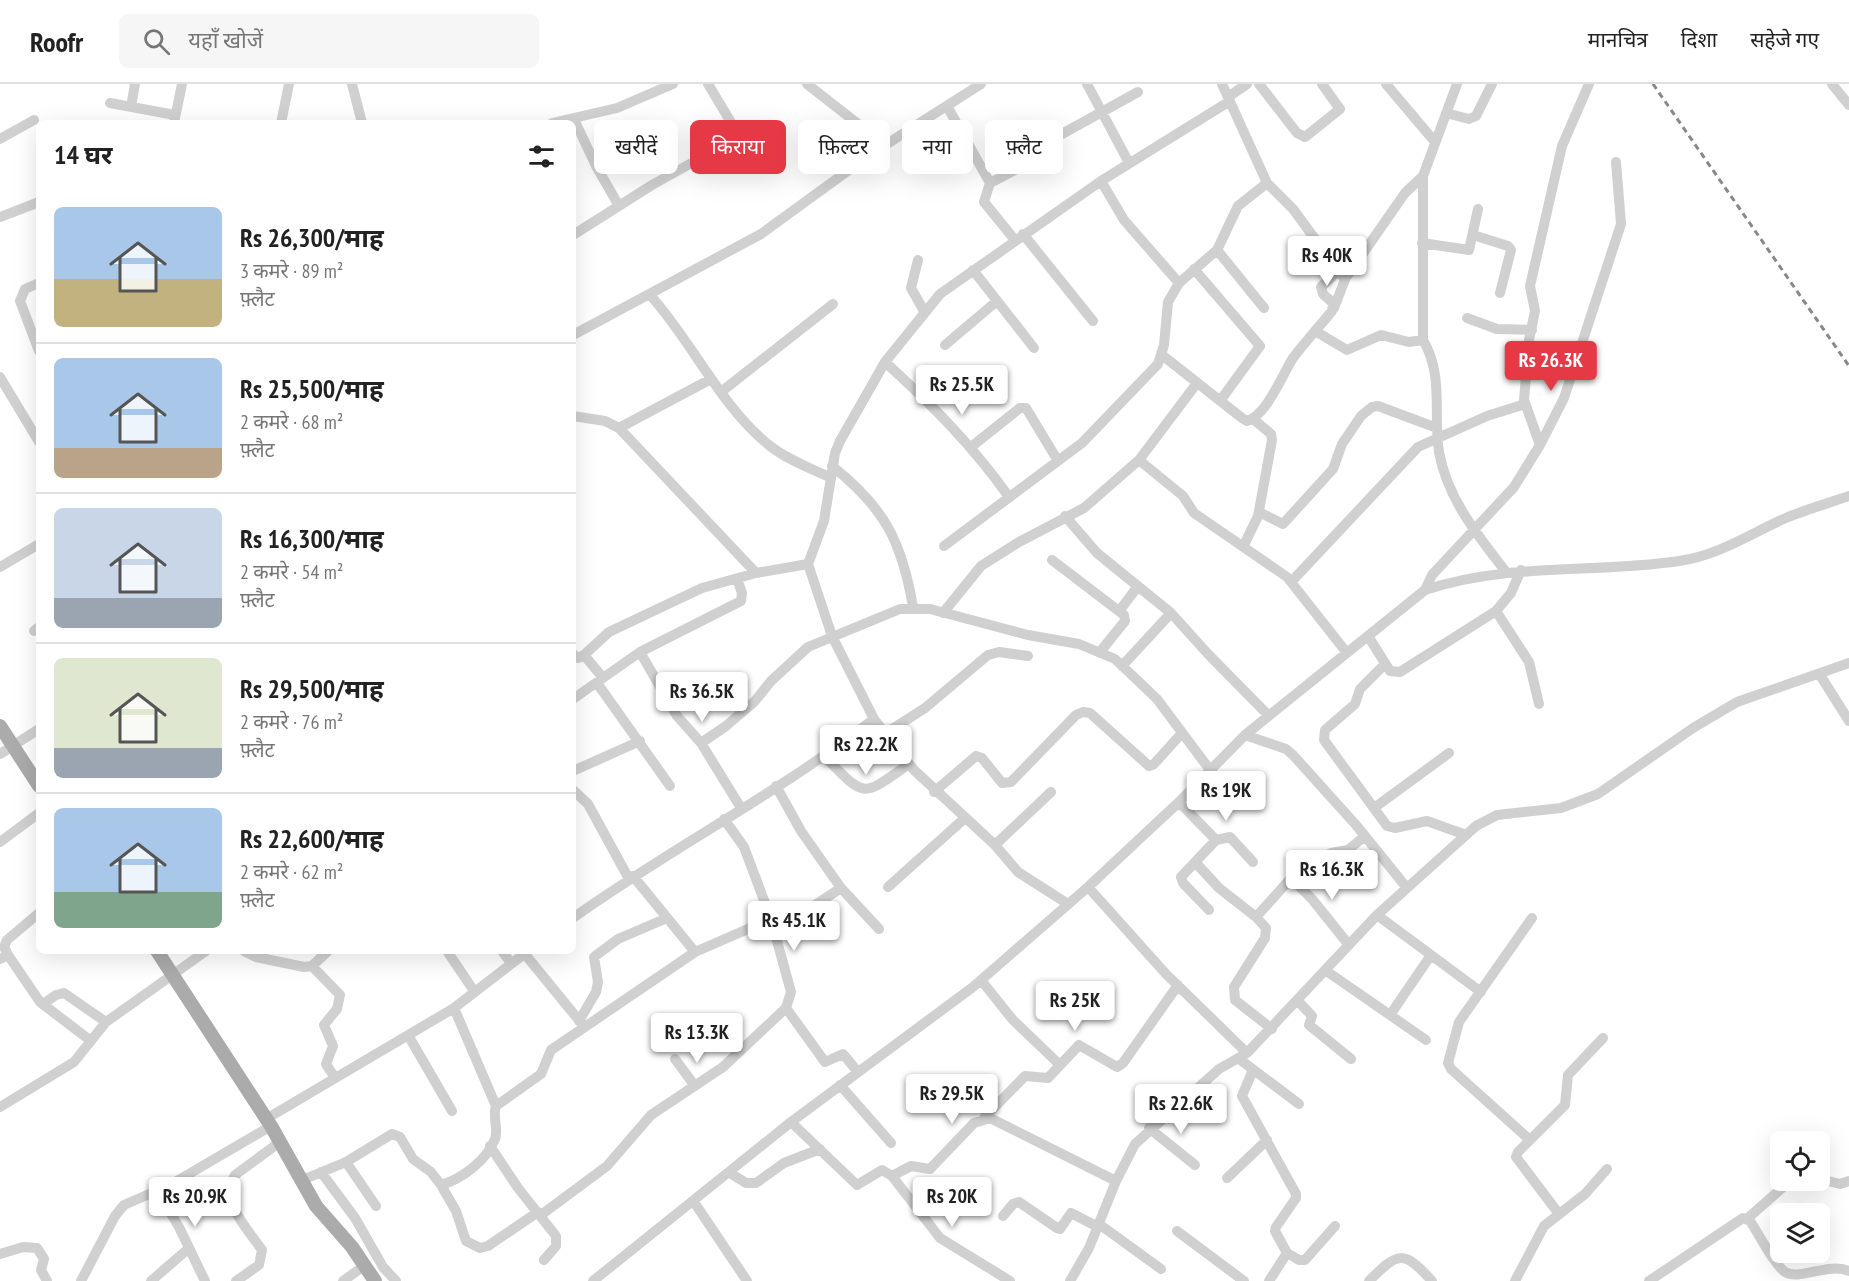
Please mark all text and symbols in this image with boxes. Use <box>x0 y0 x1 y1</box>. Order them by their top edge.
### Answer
search box <box>119 14 539 68</box>
text: Roofr <box>30 23 83 60</box>
icon: search <box>140 25 173 58</box>
text: यहाँ खोजें <box>188 26 263 54</box>
text: मानचित्र <box>1588 26 1648 53</box>
text: दिशा <box>1681 26 1717 53</box>
text: सहेजे गए <box>1750 26 1819 53</box>
chip: खरीदें <box>594 120 678 174</box>
chip: किराया <box>690 120 786 174</box>
chip: फ़िल्टर <box>798 120 890 174</box>
chip: नया <box>902 120 973 174</box>
chip: फ़्लैट <box>985 120 1063 174</box>
text: 14 घर <box>54 138 113 171</box>
icon: filters <box>525 140 558 173</box>
text: Rs 26,300/माह <box>240 221 384 254</box>
icon: home <box>102 231 174 303</box>
pin: Rs 40K <box>1278 236 1376 287</box>
text: Rs 40K <box>1302 242 1352 268</box>
text: 3 कमरे · 89 m² <box>240 258 343 284</box>
text: फ़्लैट <box>240 286 275 312</box>
pin: Rs 26.3K <box>1489 341 1613 392</box>
text: Rs 26.3K <box>1519 347 1583 373</box>
pin: Rs 25.5K <box>900 365 1024 416</box>
text: Rs 25.5K <box>930 371 994 397</box>
text: Rs 25,500/माह <box>240 372 384 405</box>
icon: home <box>102 382 174 454</box>
text: 2 कमरे · 68 m² <box>240 409 343 435</box>
text: फ़्लैट <box>240 437 275 463</box>
text: Rs 16,300/माह <box>240 522 384 555</box>
icon: home <box>102 532 174 604</box>
text: 2 कमरे · 54 m² <box>240 559 343 585</box>
text: फ़्लैट <box>240 587 275 613</box>
text: Rs 29,500/माह <box>240 672 384 705</box>
pin: Rs 36.5K <box>640 672 764 723</box>
text: Rs 36.5K <box>670 678 734 704</box>
icon: home <box>102 682 174 754</box>
text: 2 कमरे · 76 m² <box>240 709 343 735</box>
pin: Rs 22.2K <box>804 725 928 776</box>
text: Rs 22.2K <box>834 731 898 757</box>
text: फ़्लैट <box>240 737 275 763</box>
pin: Rs 19K <box>1177 771 1275 822</box>
text: Rs 19K <box>1201 777 1251 803</box>
text: Rs 22,600/माह <box>240 822 384 855</box>
icon: home <box>102 832 174 904</box>
pin: Rs 16.3K <box>1270 850 1394 901</box>
text: Rs 16.3K <box>1300 856 1364 882</box>
text: 2 कमरे · 62 m² <box>240 859 343 885</box>
text: फ़्लैट <box>240 887 275 913</box>
pin: Rs 45.1K <box>732 901 856 952</box>
text: Rs 45.1K <box>762 907 826 933</box>
pin: Rs 25K <box>1026 981 1124 1032</box>
text: Rs 25K <box>1050 987 1100 1013</box>
pin: Rs 13.3K <box>635 1013 759 1064</box>
text: Rs 13.3K <box>665 1019 729 1045</box>
pin: Rs 29.5K <box>890 1074 1014 1125</box>
text: Rs 29.5K <box>920 1080 984 1106</box>
pin: Rs 22.6K <box>1119 1084 1243 1135</box>
text: Rs 22.6K <box>1149 1090 1213 1116</box>
map controls <box>1770 1131 1830 1263</box>
button: locate <box>1770 1131 1830 1191</box>
pin: Rs 20.9K <box>133 1177 257 1228</box>
pin: Rs 20K <box>903 1177 1001 1228</box>
text: Rs 20.9K <box>163 1183 227 1209</box>
text: Rs 20K <box>927 1183 977 1209</box>
button: layers <box>1770 1203 1830 1263</box>

